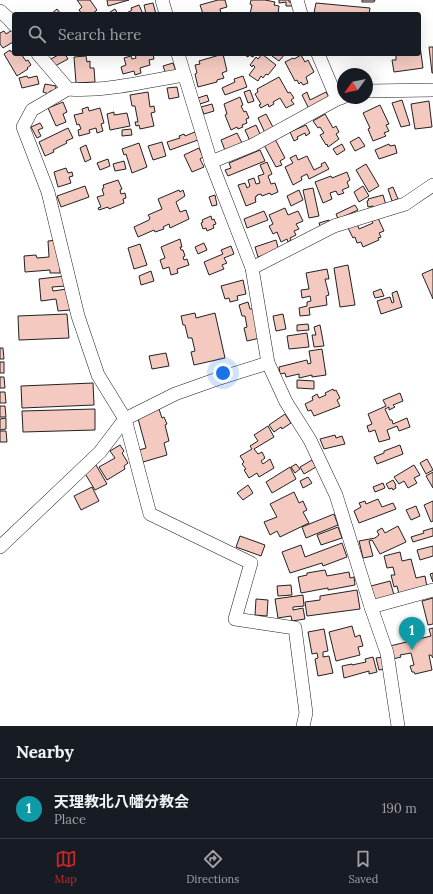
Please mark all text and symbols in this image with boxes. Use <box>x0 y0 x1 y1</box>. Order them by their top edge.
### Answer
search box <box>12 12 421 56</box>
icon: search <box>26 23 48 45</box>
text: Search here <box>58 25 141 44</box>
north arrow <box>337 68 373 104</box>
your location <box>213 363 233 383</box>
pin: 1 <box>399 617 425 650</box>
text: Nearby <box>16 741 74 763</box>
text: 天理教北八幡分教会 <box>54 792 189 811</box>
text: 1 <box>26 800 32 817</box>
text: 190 m <box>382 800 417 817</box>
text: Place <box>54 811 86 828</box>
tab: Map <box>55 848 77 886</box>
tab: Directions <box>186 848 239 886</box>
tab: Saved <box>349 848 378 886</box>

